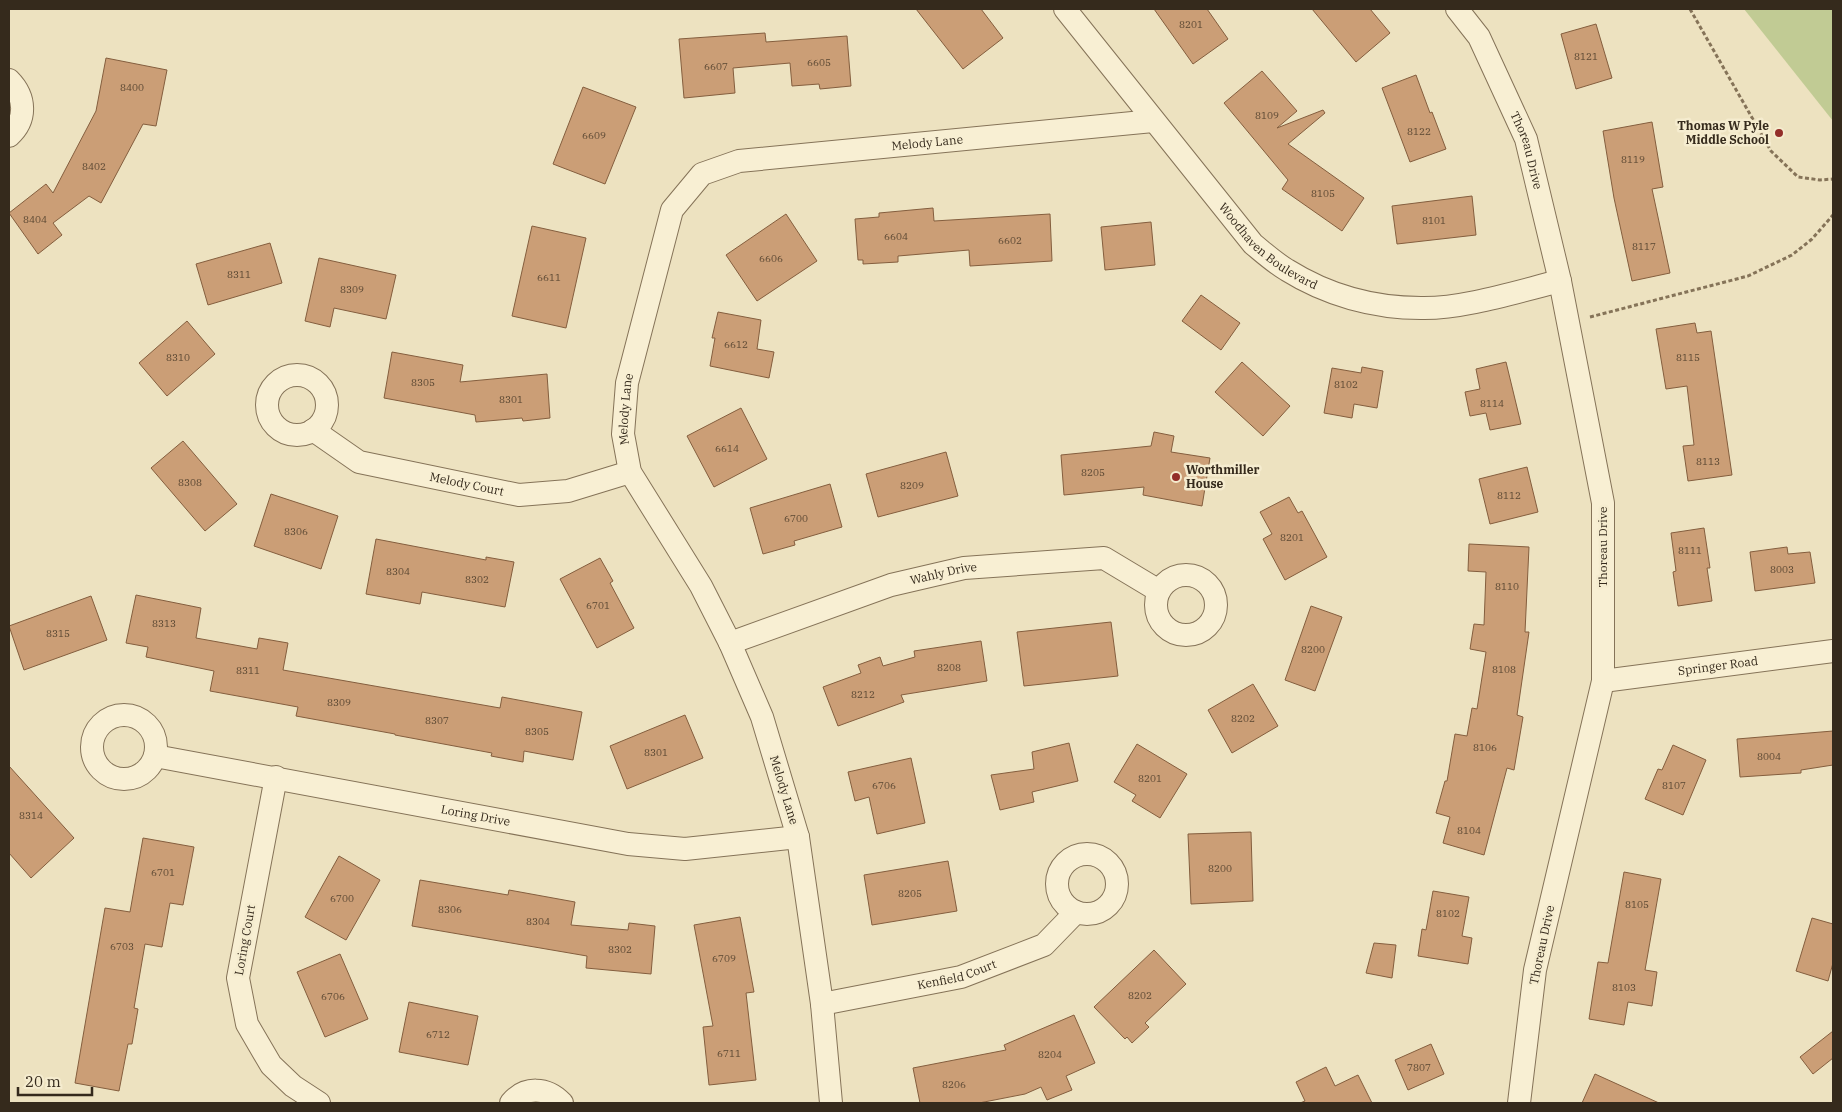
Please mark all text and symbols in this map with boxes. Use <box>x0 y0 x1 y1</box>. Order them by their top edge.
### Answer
house number: 8201 <box>1179 18 1203 31</box>
house number: 8121 <box>1574 50 1598 63</box>
house number: 6605 <box>807 56 831 69</box>
house number: 6607 <box>704 60 728 73</box>
house number: 8400 <box>120 81 144 94</box>
house number: 8109 <box>1255 109 1279 122</box>
street label: Thoreau Drive <box>1507 109 1546 191</box>
place label: Thomas W Pyle Middle School <box>1677 118 1769 147</box>
house number: 8122 <box>1407 125 1431 138</box>
marker: Thomas W Pyle Middle School <box>1773 127 1785 139</box>
house number: 6609 <box>582 129 606 142</box>
street label: Melody Lane <box>891 131 964 153</box>
house number: 8119 <box>1621 153 1645 166</box>
house number: 8402 <box>82 160 106 173</box>
house number: 8105 <box>1311 187 1335 200</box>
street label: Woodhaven Boulevard <box>1216 200 1320 292</box>
house number: 8404 <box>23 213 47 226</box>
house number: 8101 <box>1422 214 1446 227</box>
house number: 6604 <box>884 230 908 243</box>
house number: 6602 <box>998 234 1022 247</box>
house number: 8117 <box>1632 240 1656 253</box>
house number: 6606 <box>759 252 783 265</box>
house number: 8311 <box>227 268 251 281</box>
house number: 6611 <box>537 271 561 284</box>
house number: 8309 <box>340 283 364 296</box>
house number: 6612 <box>724 338 748 351</box>
house number: 8310 <box>166 351 190 364</box>
house number: 8115 <box>1676 351 1700 364</box>
street label: Melody Lane <box>615 372 636 446</box>
house number: 8305 <box>411 376 435 389</box>
house number: 8102 <box>1334 378 1358 391</box>
house number: 8301 <box>499 393 523 406</box>
house number: 8114 <box>1480 397 1504 410</box>
house number: 6614 <box>715 442 739 455</box>
house number: 8113 <box>1696 455 1720 468</box>
place label: Worthmiller House <box>1186 462 1259 491</box>
house number: 8205 <box>1081 466 1105 479</box>
street label: Melody Court <box>428 469 505 499</box>
marker: Worthmiller House <box>1170 471 1182 483</box>
house number: 8308 <box>178 476 202 489</box>
house number: 8209 <box>900 479 924 492</box>
house number: 8112 <box>1497 489 1521 502</box>
street label: Thoreau Drive <box>1595 507 1610 587</box>
house number: 6700 <box>784 512 808 525</box>
house number: 8306 <box>284 525 308 538</box>
house number: 8201 <box>1280 531 1304 544</box>
house number: 8111 <box>1678 544 1702 557</box>
street label: Wahly Drive <box>908 559 977 587</box>
house number: 8003 <box>1770 563 1794 576</box>
house number: 8304 <box>386 565 410 578</box>
house number: 8302 <box>465 573 489 586</box>
house number: 8110 <box>1495 580 1519 593</box>
house number: 6701 <box>586 599 610 612</box>
house number: 8313 <box>152 617 176 630</box>
house number: 8315 <box>46 627 70 640</box>
house number: 8200 <box>1301 643 1325 656</box>
street label: Springer Road <box>1677 653 1759 678</box>
house number: 8208 <box>937 661 961 674</box>
house number: 8108 <box>1492 663 1516 676</box>
house number: 8311 <box>236 664 260 677</box>
house number: 8212 <box>851 688 875 701</box>
house number: 8309 <box>327 696 351 709</box>
house number: 8202 <box>1231 712 1255 725</box>
house number: 8307 <box>425 714 449 727</box>
house number: 8305 <box>525 725 549 738</box>
house number: 8106 <box>1473 741 1497 754</box>
house number: 8301 <box>644 746 668 759</box>
house number: 8004 <box>1757 750 1781 763</box>
street label: Melody Lane <box>767 753 802 826</box>
house number: 8201 <box>1138 772 1162 785</box>
house number: 6706 <box>872 779 896 792</box>
house number: 8107 <box>1662 779 1686 792</box>
street label: Loring Drive <box>440 801 512 829</box>
house number: 8314 <box>19 809 43 822</box>
house number: 8104 <box>1457 824 1481 837</box>
house number: 8200 <box>1208 862 1232 875</box>
house number: 6701 <box>151 866 175 879</box>
house number: 8205 <box>898 887 922 900</box>
house number: 6700 <box>330 892 354 905</box>
house number: 8105 <box>1625 898 1649 911</box>
street label: Loring Court <box>231 903 258 976</box>
house number: 8306 <box>438 903 462 916</box>
street label: Thoreau Drive <box>1526 904 1557 986</box>
house number: 8102 <box>1436 907 1460 920</box>
house number: 8304 <box>526 915 550 928</box>
house number: 6703 <box>110 940 134 953</box>
house number: 8302 <box>608 943 632 956</box>
house number: 6709 <box>712 952 736 965</box>
street label: Kenfield Court <box>916 956 998 992</box>
house number: 8103 <box>1612 981 1636 994</box>
house number: 8202 <box>1128 989 1152 1002</box>
house number: 6706 <box>321 990 345 1003</box>
house number: 6712 <box>426 1028 450 1041</box>
house number: 6711 <box>717 1047 741 1060</box>
house number: 8204 <box>1038 1048 1062 1061</box>
house number: 7807 <box>1407 1061 1431 1074</box>
scale bar <box>18 1064 91 1096</box>
text: 20 m <box>25 1072 61 1091</box>
house number: 8206 <box>942 1078 966 1091</box>

